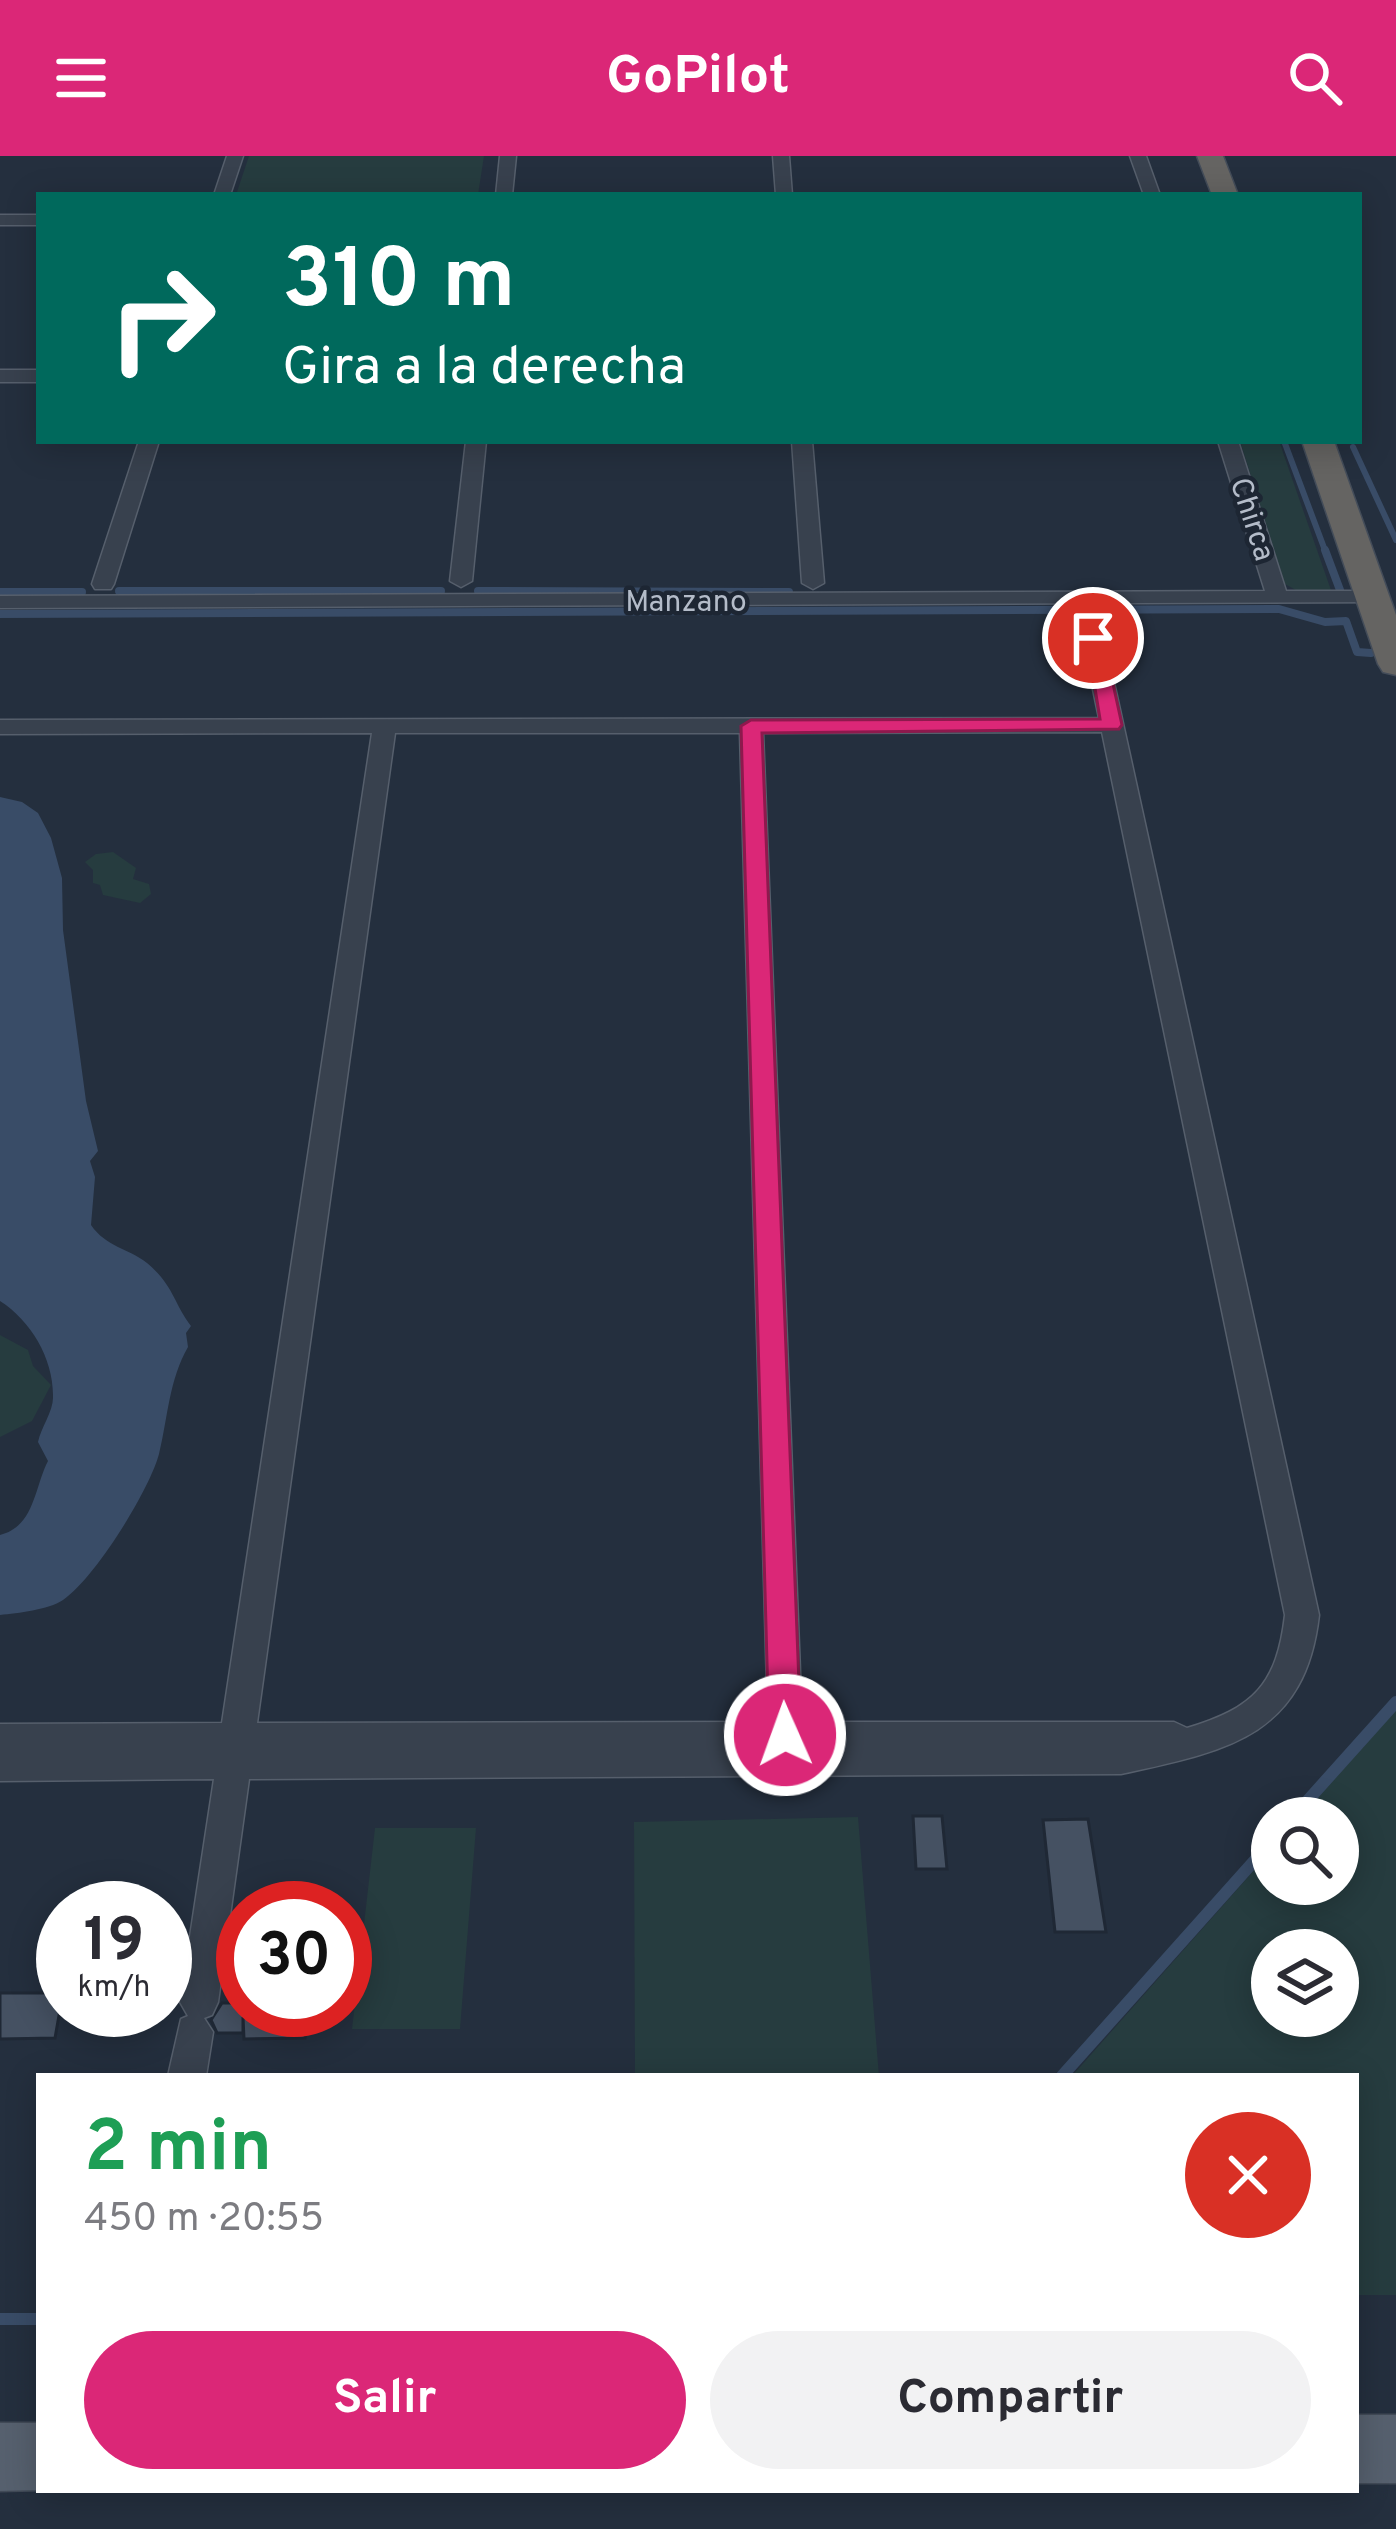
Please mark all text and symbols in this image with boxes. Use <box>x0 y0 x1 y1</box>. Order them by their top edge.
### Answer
text: GoPilot <box>606 44 790 113</box>
icon: menu <box>48 45 114 111</box>
icon: search <box>1282 45 1348 111</box>
text: 310 m <box>282 231 516 337</box>
icon: right <box>84 240 240 396</box>
text: Gira a la derecha <box>282 335 686 404</box>
street label: Chirca <box>1220 473 1281 566</box>
street label: Manzano <box>625 585 747 622</box>
pin <box>1042 587 1144 689</box>
icon: arrive <box>1060 605 1126 671</box>
position arrow <box>722 1672 848 1798</box>
map controls <box>1251 1797 1359 2037</box>
button: search <box>1251 1797 1359 1905</box>
speed limit sign: 30 <box>216 1881 372 2037</box>
text: 19 <box>84 1906 144 1982</box>
button: layers <box>1251 1929 1359 2037</box>
text: km/h <box>78 1970 150 2007</box>
text: 2 min <box>84 2105 272 2197</box>
button: close <box>1185 2112 1311 2238</box>
text: 450 m · 20:55 <box>84 2196 324 2245</box>
button: Salir <box>84 2331 686 2469</box>
button: Compartir <box>710 2331 1311 2469</box>

